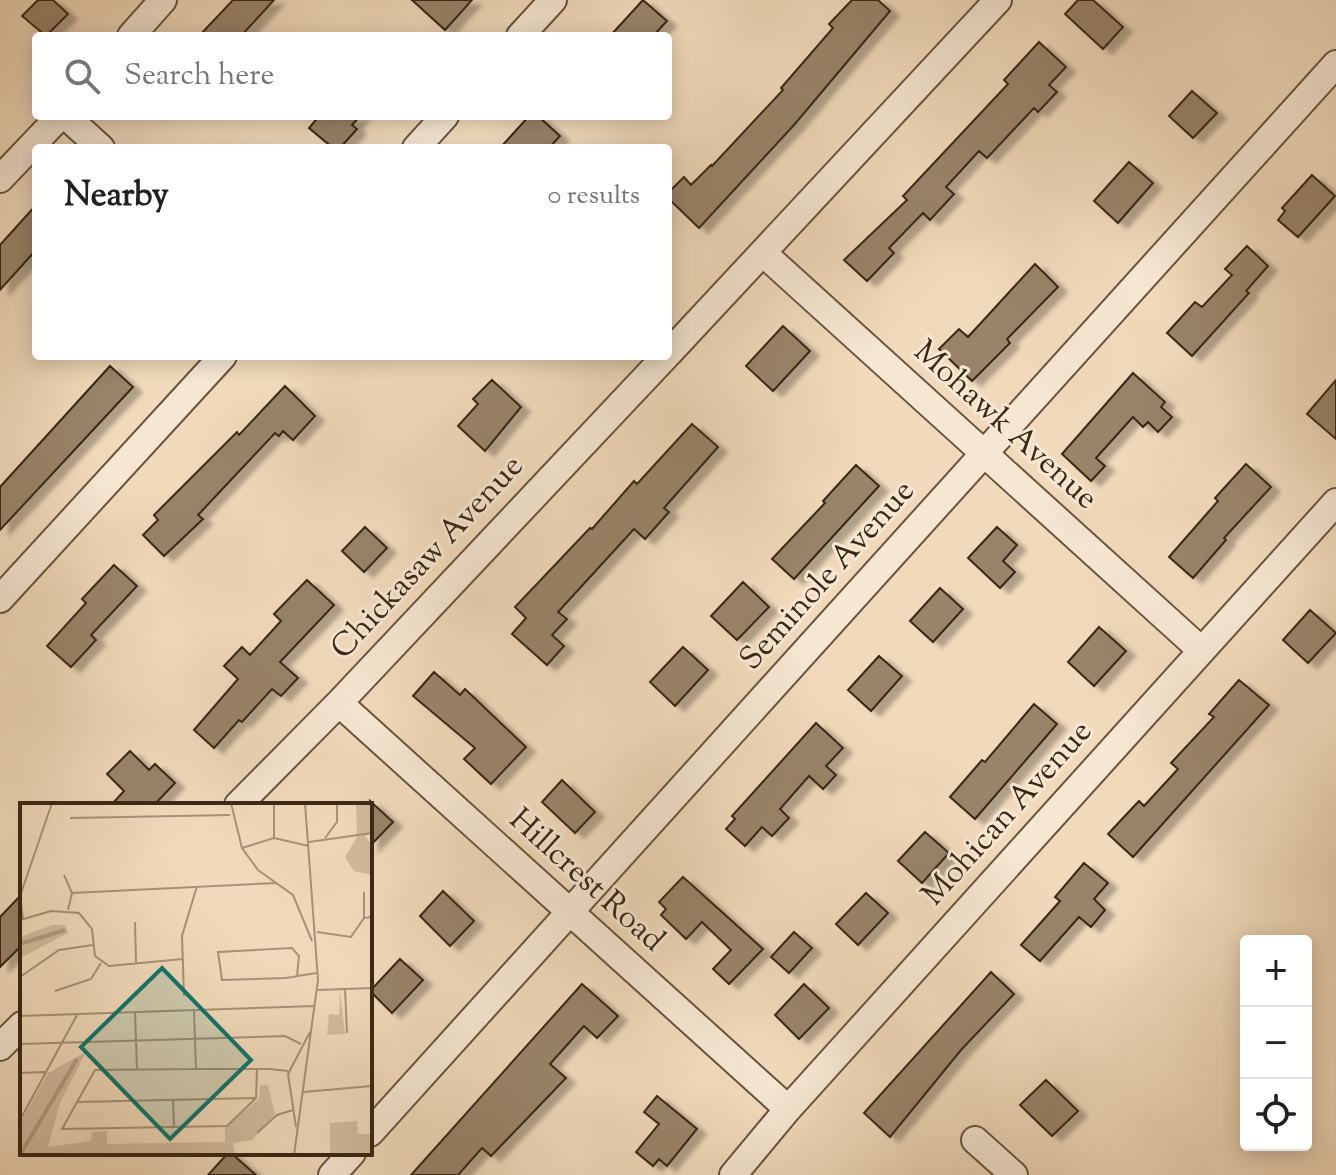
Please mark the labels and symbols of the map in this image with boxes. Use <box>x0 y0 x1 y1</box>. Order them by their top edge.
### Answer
street label: Mohawk Avenue <box>903 331 1107 521</box>
street label: Chickasaw Avenue <box>321 446 535 670</box>
street label: Seminole Avenue <box>730 470 926 682</box>
street label: Mohican Avenue <box>912 711 1104 917</box>
street label: Hillcrest Road <box>498 798 674 964</box>
inset map <box>20 803 372 1155</box>

